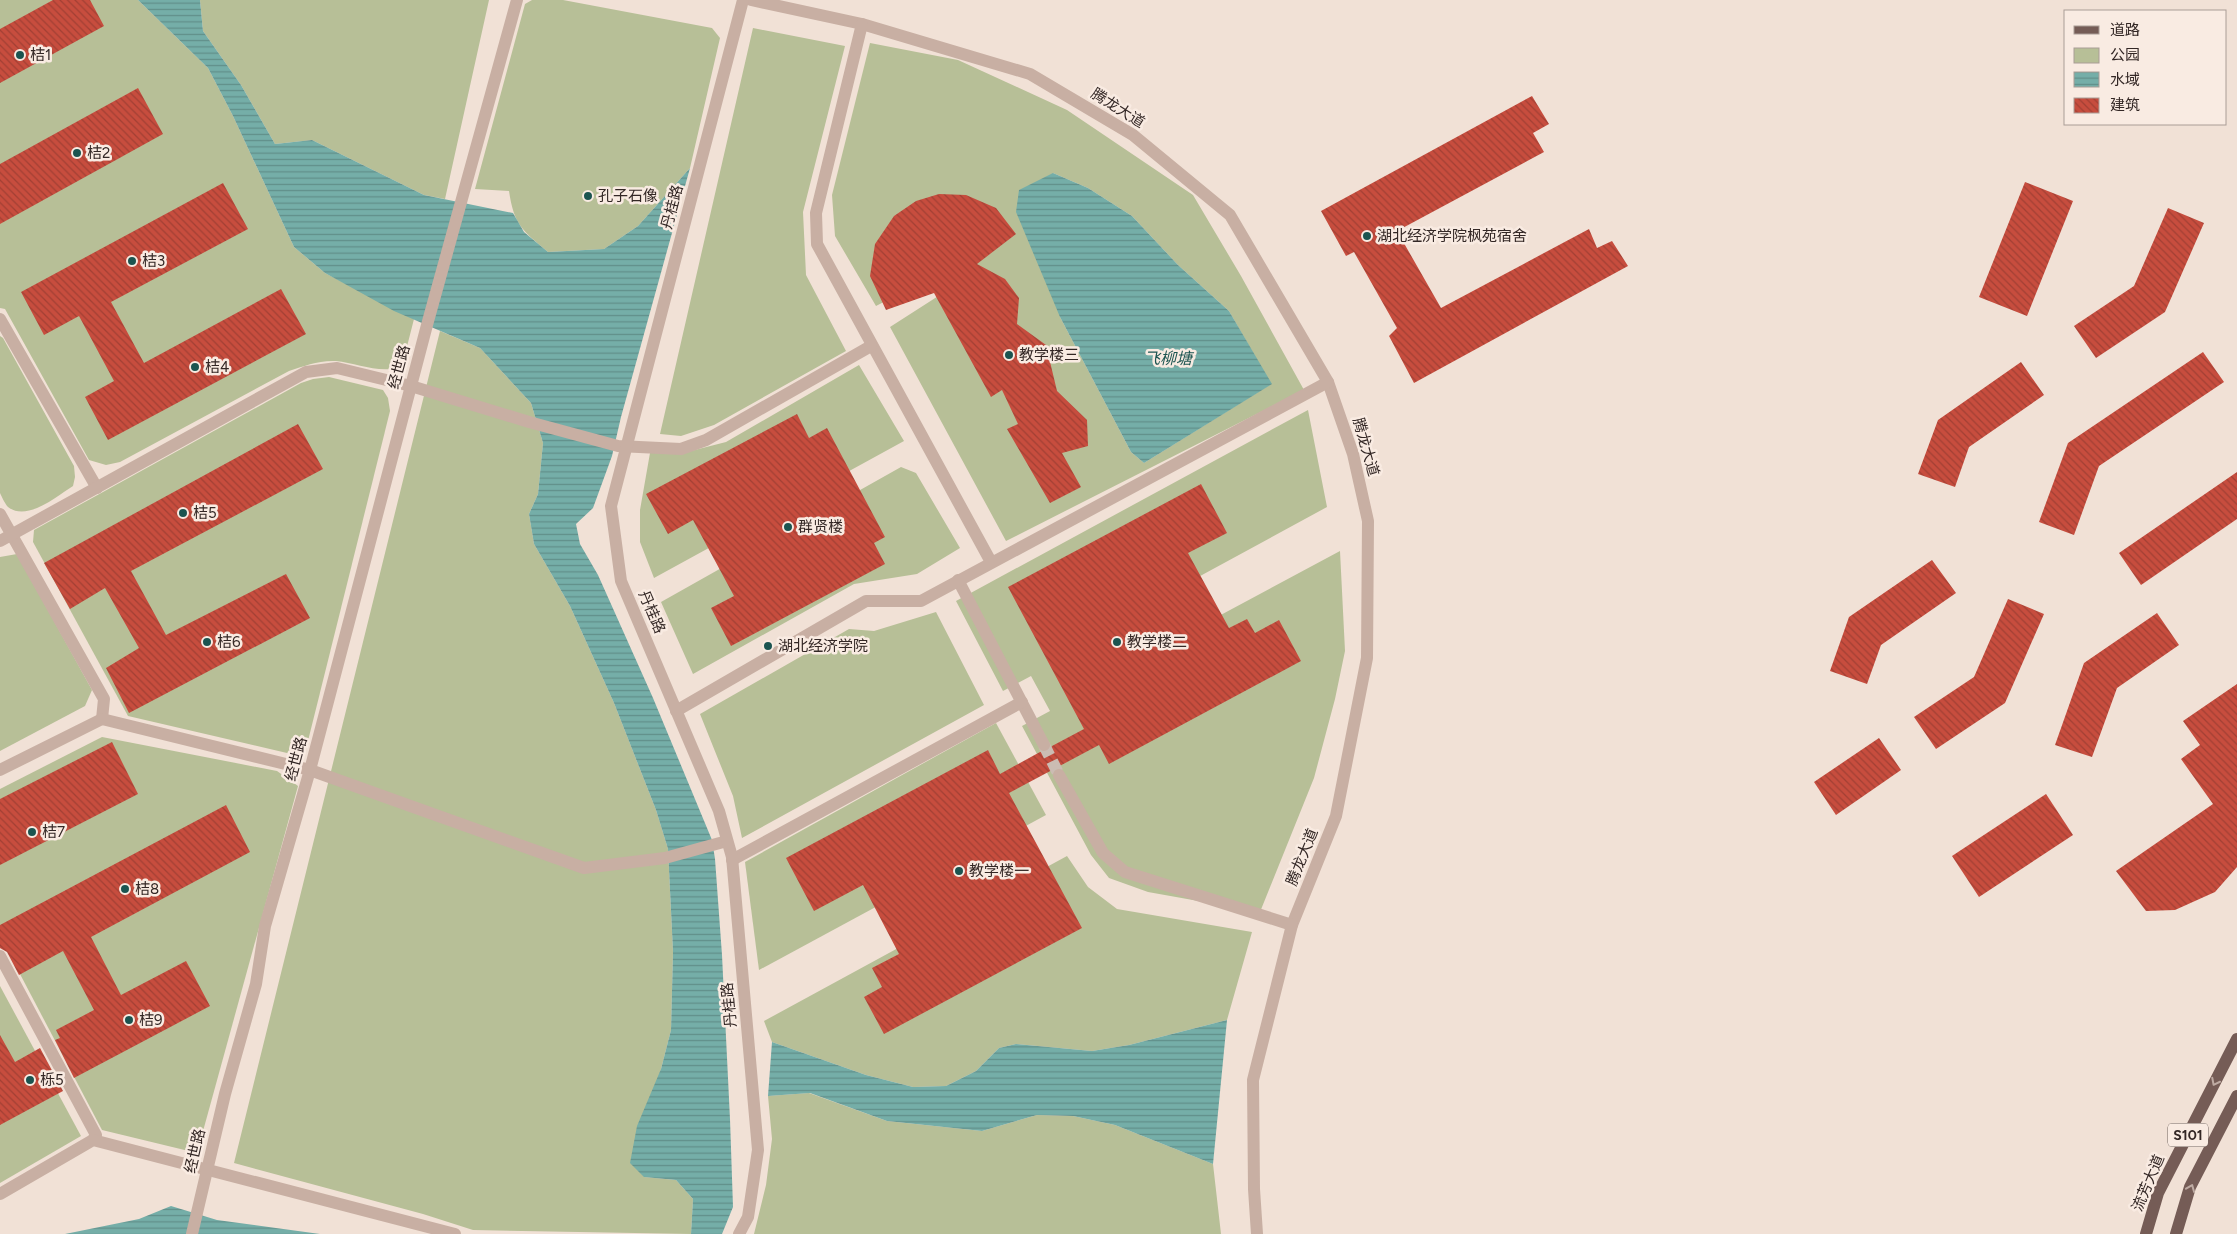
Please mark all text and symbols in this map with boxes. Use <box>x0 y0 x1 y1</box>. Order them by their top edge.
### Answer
legend <box>2064 10 2227 125</box>
text: 道路 <box>2110 21 2140 39</box>
place label: 桔1 <box>30 46 51 64</box>
text: 公园 <box>2110 46 2140 64</box>
marker: 桔1 <box>14 49 26 61</box>
text: 水域 <box>2110 71 2140 89</box>
street label: 腾龙大道 <box>1088 84 1148 132</box>
text: 建筑 <box>2110 96 2140 114</box>
place label: 桔2 <box>87 144 110 162</box>
marker: 桔2 <box>71 147 83 159</box>
street label: 丹桂路 <box>657 183 687 231</box>
place label: 孔子石像 <box>598 187 658 205</box>
marker: 孔子石像 <box>582 190 594 202</box>
place label: 湖北经济学院枫苑宿舍 <box>1377 227 1527 245</box>
marker: 湖北经济学院枫苑宿舍 <box>1361 230 1373 242</box>
place label: 桔3 <box>142 252 165 270</box>
marker: 桔3 <box>126 255 138 267</box>
street label: 经世路 <box>384 343 414 391</box>
place label: 教学楼三 <box>1019 346 1079 364</box>
marker: 教学楼三 <box>1003 349 1015 361</box>
water label: 飞柳塘 <box>1144 349 1195 368</box>
place label: 桔4 <box>205 358 229 376</box>
marker: 桔4 <box>189 361 201 373</box>
street label: 腾龙大道 <box>1349 416 1383 478</box>
place label: 桔5 <box>193 504 217 522</box>
marker: 桔5 <box>177 507 189 519</box>
place label: 群贤楼 <box>798 518 843 536</box>
marker: 群贤楼 <box>782 521 794 533</box>
street label: 丹桂路 <box>635 588 669 636</box>
place label: 桔6 <box>217 633 241 651</box>
place label: 教学楼二 <box>1127 633 1187 651</box>
marker: 桔6 <box>201 636 213 648</box>
marker: 教学楼二 <box>1111 636 1123 648</box>
place label: 湖北经济学院 <box>778 637 868 655</box>
marker: 湖北经济学院 <box>762 640 774 652</box>
street label: 经世路 <box>281 735 311 783</box>
place label: 桔7 <box>42 823 65 841</box>
marker: 桔7 <box>26 826 38 838</box>
street label: 腾龙大道 <box>1282 826 1322 888</box>
place label: 教学楼一 <box>969 862 1029 880</box>
marker: 教学楼一 <box>953 865 965 877</box>
place label: 桔8 <box>135 880 159 898</box>
marker: 桔8 <box>119 883 131 895</box>
street label: 丹桂路 <box>718 982 740 1028</box>
place label: 桔9 <box>139 1011 163 1029</box>
marker: 桔9 <box>123 1014 135 1026</box>
place label: 栎5 <box>40 1071 64 1089</box>
marker: 栎5 <box>24 1074 36 1086</box>
one-way arrow <box>2211 1077 2221 1086</box>
road number: S101 <box>2168 1124 2208 1146</box>
street label: 经世路 <box>181 1127 209 1175</box>
street label: 流芳大道 <box>2128 1152 2168 1214</box>
one-way arrow <box>2185 1184 2195 1193</box>

